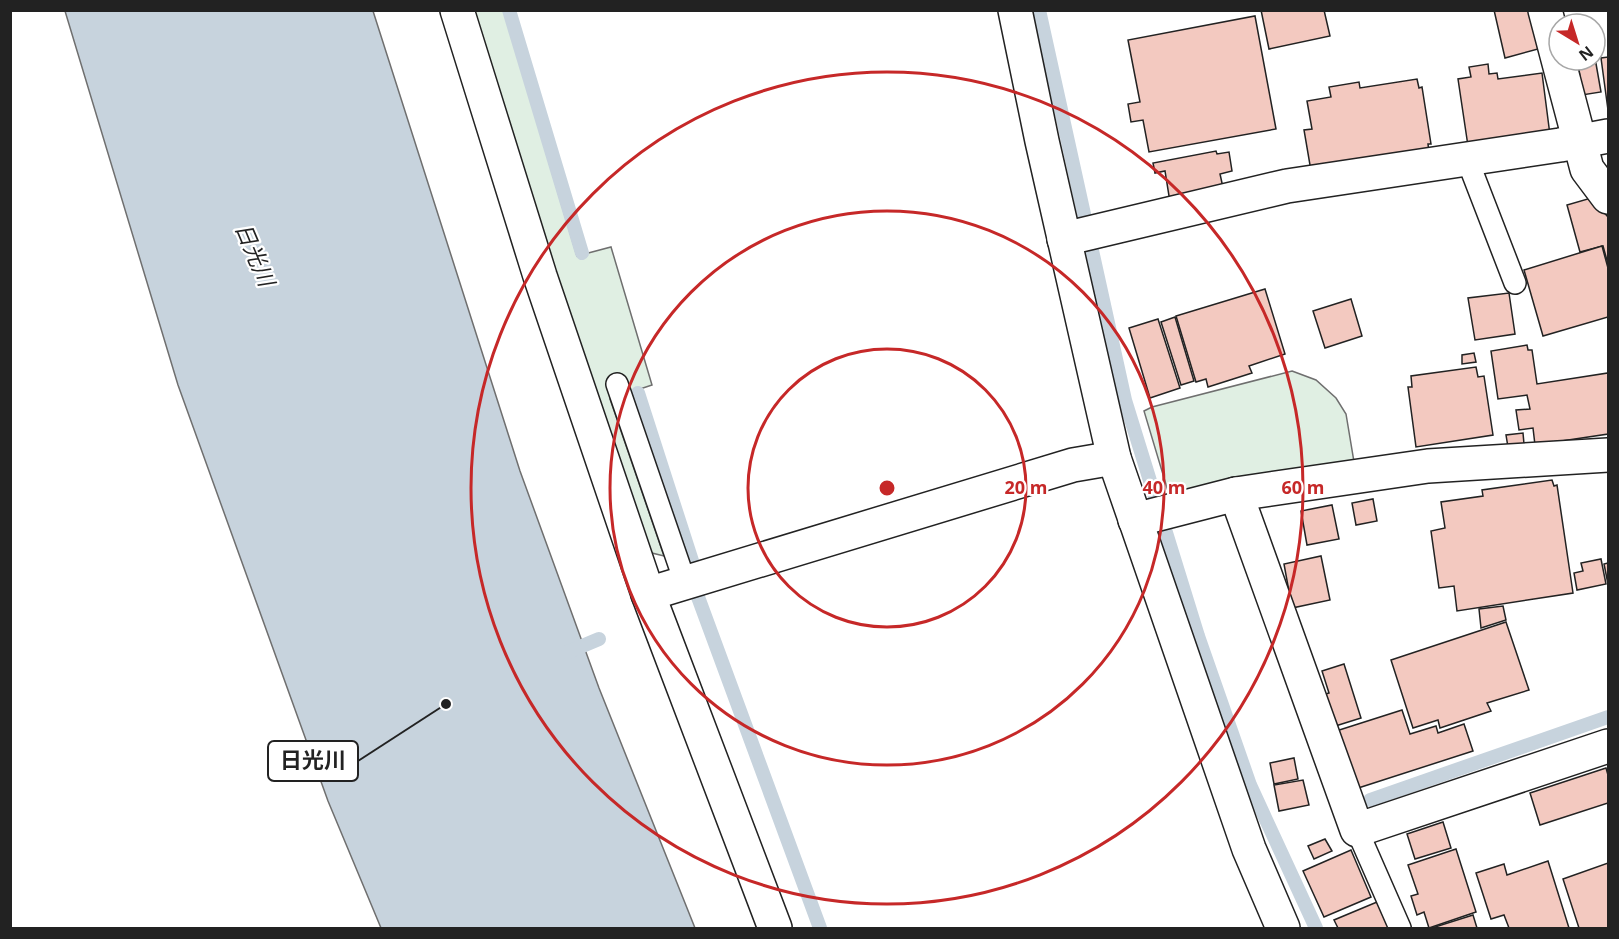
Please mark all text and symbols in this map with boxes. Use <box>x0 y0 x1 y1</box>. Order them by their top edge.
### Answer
north arrow <box>1547 12 1607 72</box>
text: N <box>1574 41 1598 66</box>
water label: 日光川 <box>229 218 283 292</box>
text: 20 m <box>1005 475 1047 499</box>
text: 40 m <box>1143 475 1185 499</box>
text: 60 m <box>1282 475 1324 499</box>
centre of rings <box>877 478 897 498</box>
callout: 日光川 <box>268 741 358 781</box>
text: 日光川 <box>280 744 346 774</box>

